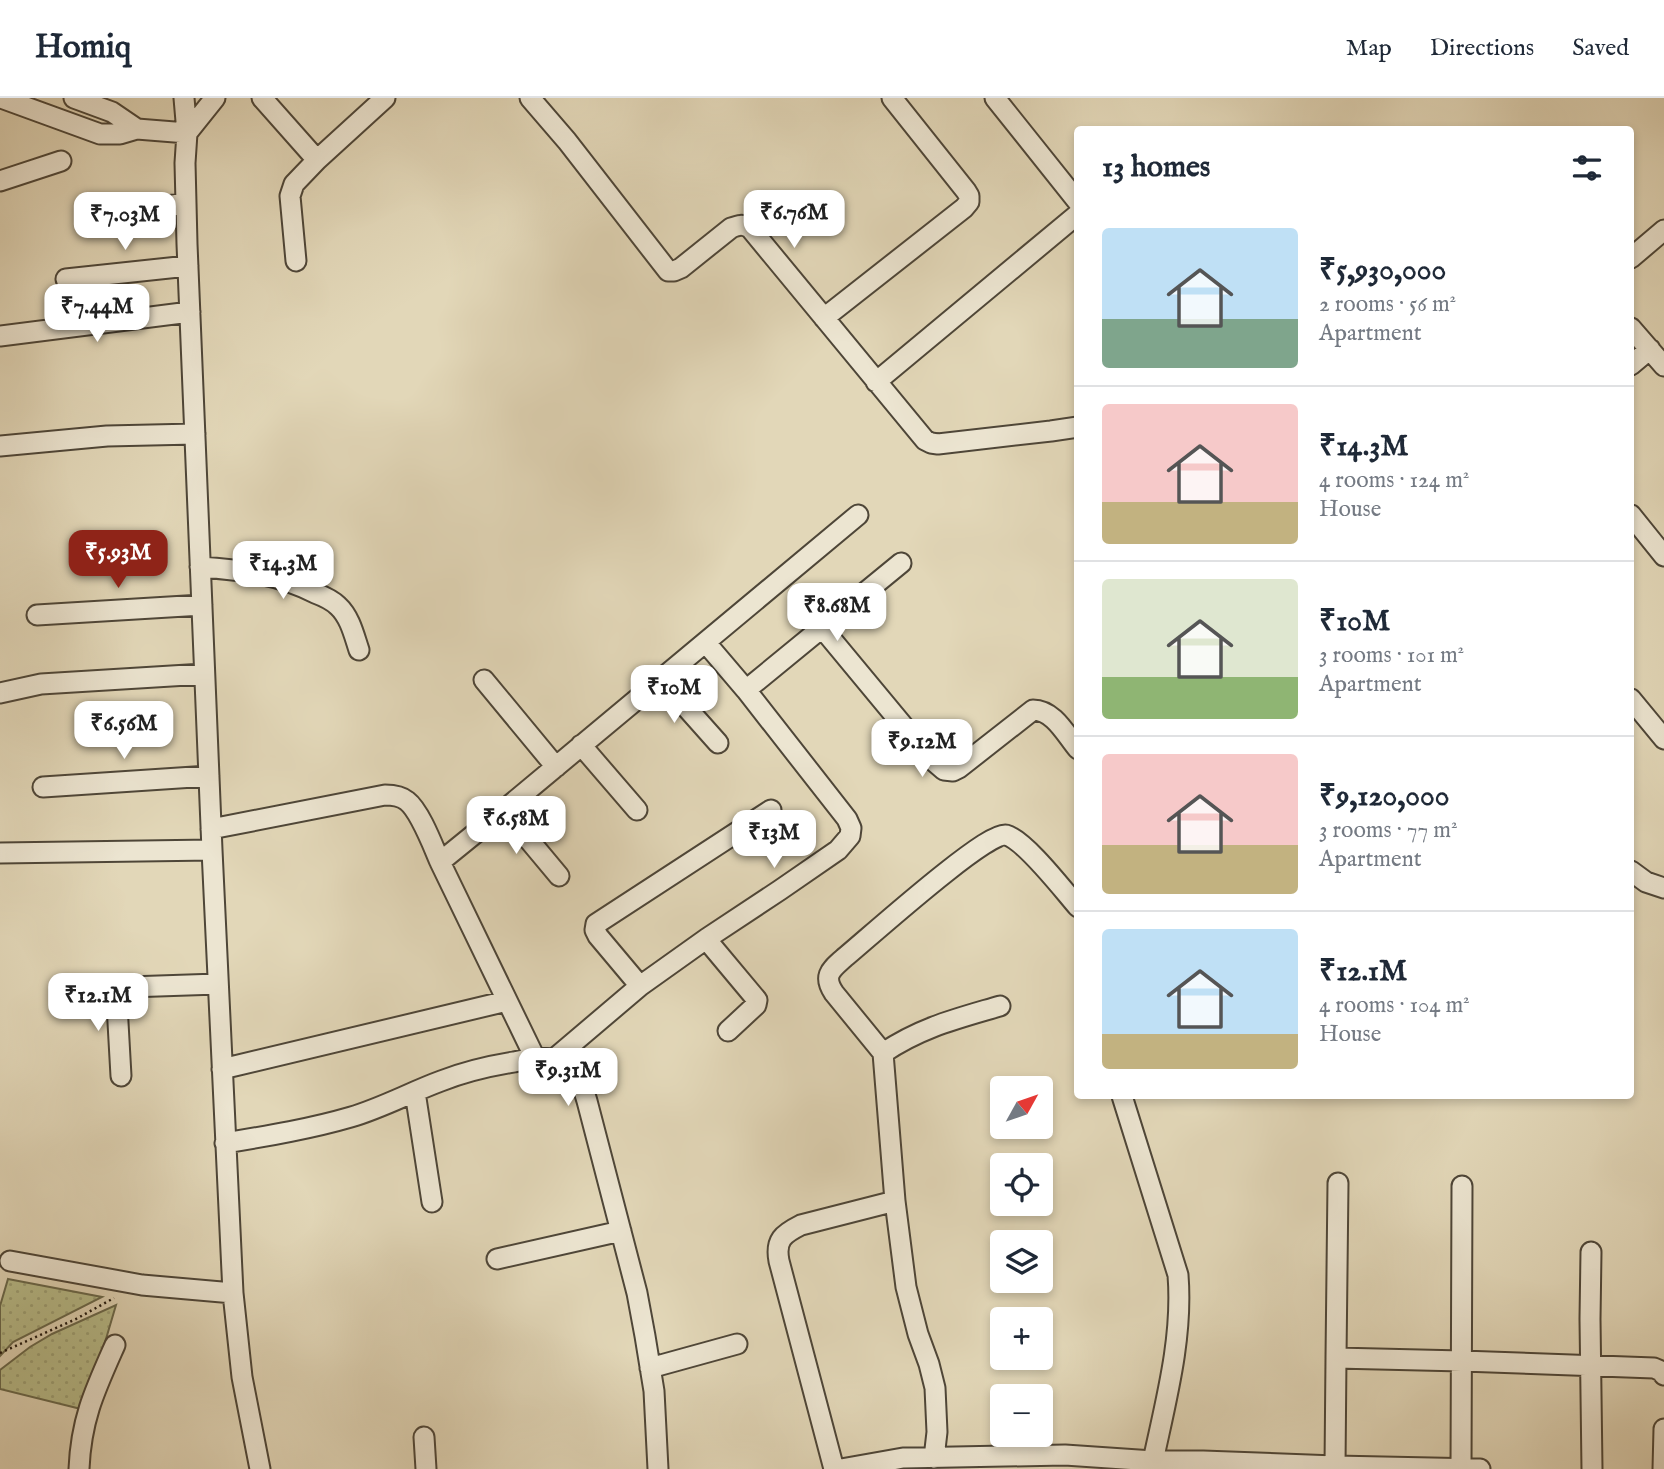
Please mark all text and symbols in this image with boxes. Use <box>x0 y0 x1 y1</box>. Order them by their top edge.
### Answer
text: Homiq <box>35 27 131 69</box>
text: Map <box>1346 33 1392 64</box>
text: Directions <box>1430 33 1534 64</box>
text: Saved <box>1572 33 1629 64</box>
text: 13 homes <box>1102 149 1210 187</box>
icon: filters <box>1568 149 1606 187</box>
pin: ₹6.76M <box>737 190 851 250</box>
pin: ₹7.03M <box>68 192 182 252</box>
text: ₹6.76M <box>760 198 828 227</box>
text: ₹7.03M <box>90 200 160 229</box>
text: ₹5,930,000 <box>1319 252 1446 290</box>
icon: home <box>1158 256 1242 340</box>
pin: ₹7.44M <box>40 285 154 344</box>
text: 2 rooms · 56 m² <box>1319 290 1456 319</box>
text: ₹7.44M <box>60 292 134 321</box>
text: Apartment <box>1319 319 1422 348</box>
text: ₹14.3M <box>1319 428 1409 466</box>
icon: home <box>1158 432 1242 516</box>
text: 4 rooms · 124 m² <box>1319 466 1469 495</box>
text: House <box>1319 495 1381 524</box>
pin: ₹5.93M <box>61 531 175 590</box>
text: ₹5.93M <box>85 538 151 567</box>
pin: ₹14.3M <box>226 542 340 601</box>
text: ₹14.3M <box>249 549 317 578</box>
pin: ₹8.68M <box>780 584 894 643</box>
text: ₹8.68M <box>803 591 871 620</box>
text: ₹10M <box>1319 603 1390 641</box>
icon: home <box>1158 607 1242 691</box>
text: 3 rooms · 101 m² <box>1319 641 1464 670</box>
pin: ₹10M <box>633 666 715 725</box>
text: Apartment <box>1319 670 1422 699</box>
text: ₹10M <box>647 673 701 702</box>
pin: ₹6.56M <box>67 702 181 761</box>
text: ₹6.56M <box>90 709 158 738</box>
pin: ₹9.12M <box>865 720 979 779</box>
text: ₹9.12M <box>887 727 957 756</box>
text: ₹9,120,000 <box>1319 778 1449 816</box>
icon: home <box>1158 782 1242 866</box>
pin: ₹6.58M <box>459 796 573 856</box>
text: ₹6.58M <box>483 804 549 833</box>
pin: ₹13M <box>733 810 815 870</box>
text: 3 rooms · 77 m² <box>1319 816 1458 845</box>
text: ₹13M <box>748 818 800 847</box>
text: Apartment <box>1319 845 1422 874</box>
text: ₹12.1M <box>1319 953 1407 991</box>
icon: home <box>1158 957 1242 1041</box>
pin: ₹12.1M <box>41 974 155 1033</box>
text: ₹12.1M <box>64 981 132 1010</box>
text: 4 rooms · 104 m² <box>1319 991 1470 1020</box>
text: House <box>1319 1020 1381 1049</box>
pin: ₹9.31M <box>511 1048 625 1108</box>
text: ₹9.31M <box>535 1056 601 1085</box>
north arrow <box>990 1076 1054 1139</box>
map controls <box>990 1076 1053 1447</box>
button: locate <box>990 1153 1053 1216</box>
button: layers <box>990 1230 1053 1293</box>
button: + <box>990 1307 1053 1370</box>
button: − <box>990 1384 1053 1447</box>

